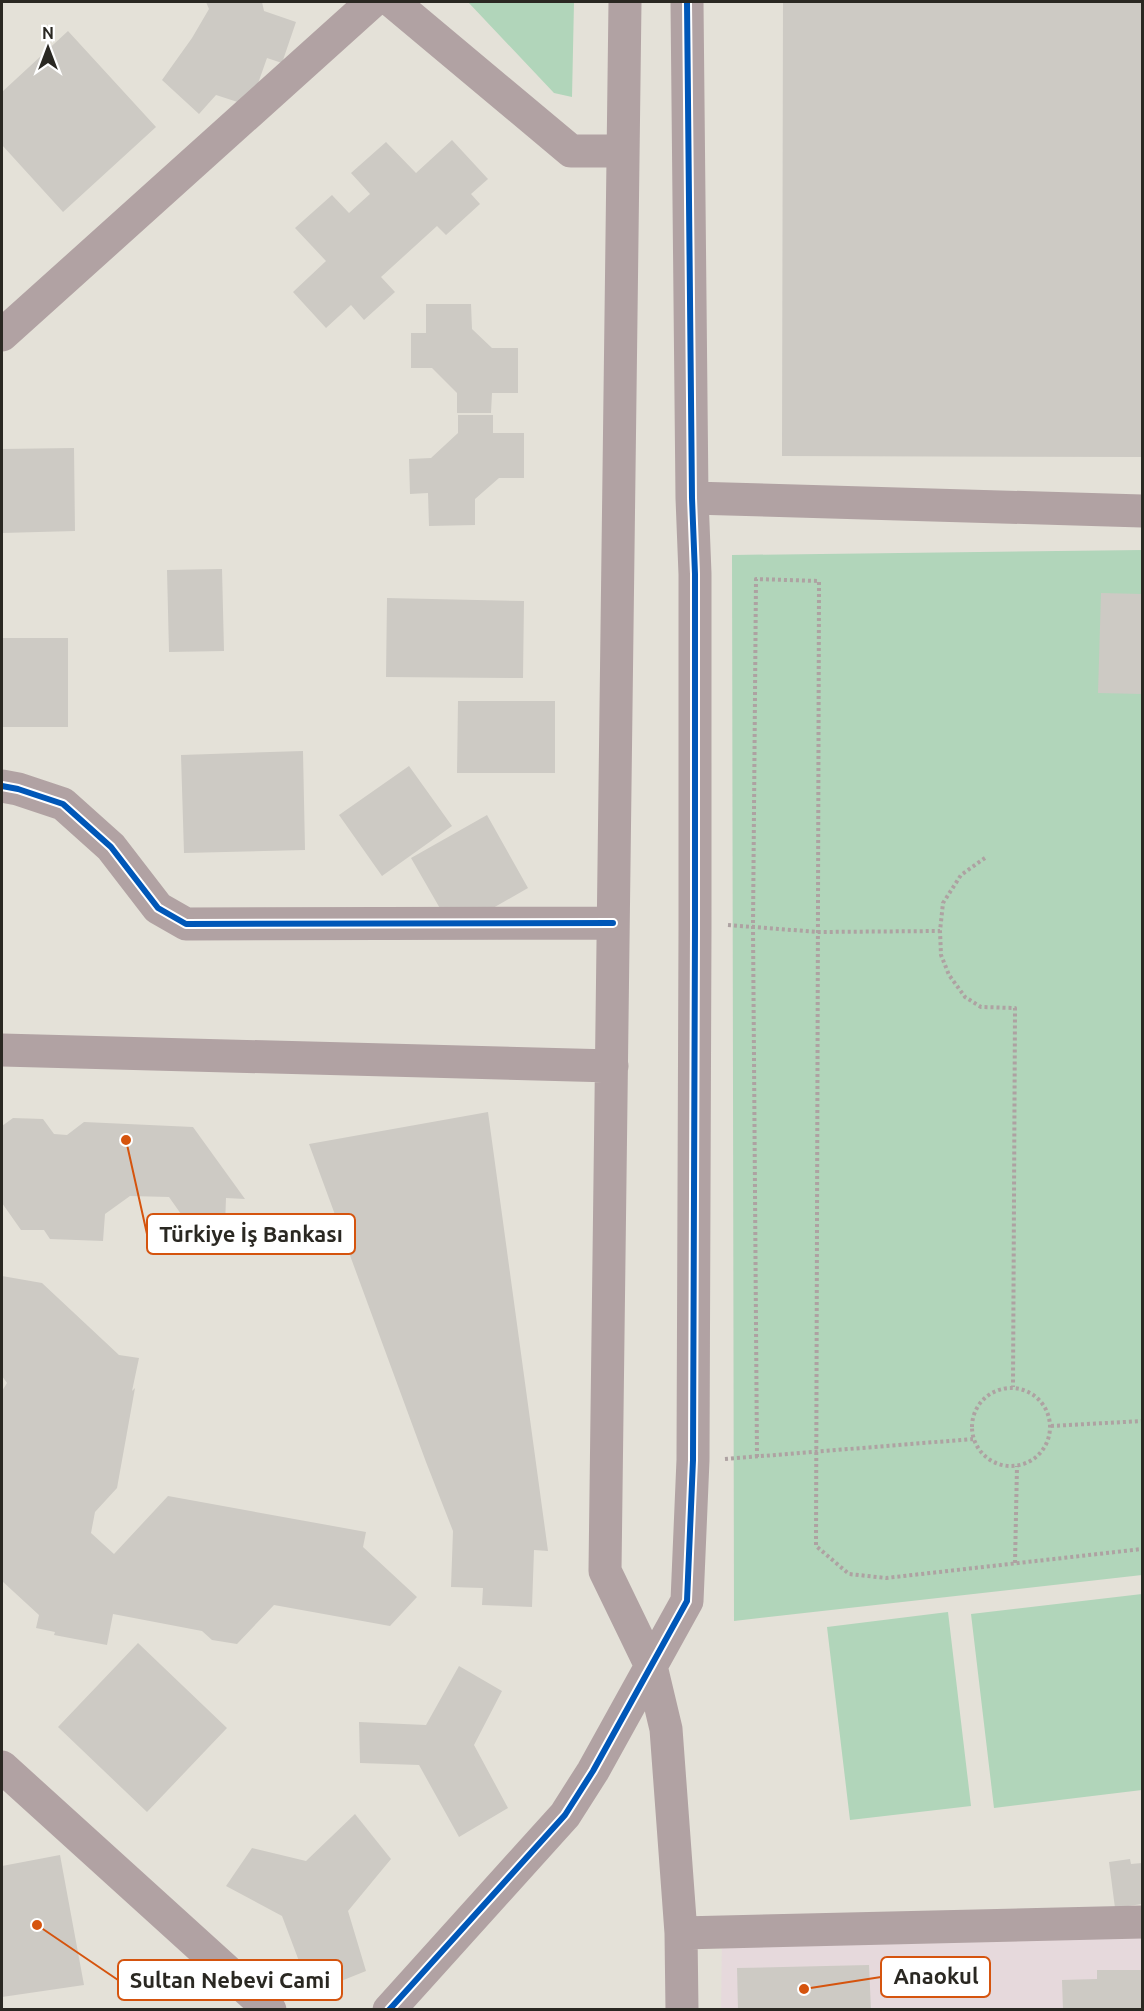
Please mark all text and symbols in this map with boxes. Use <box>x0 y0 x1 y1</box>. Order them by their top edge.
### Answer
north arrow <box>18 18 78 78</box>
text: N <box>42 24 54 42</box>
callout: Türkiye İş Bankası <box>147 1214 355 1254</box>
text: Türkiye İş Bankası <box>159 1221 343 1247</box>
callout: Anaokul <box>881 1957 990 1997</box>
callout: Sultan Nebevi Cami <box>118 1960 342 2000</box>
text: Anaokul <box>893 1963 979 1988</box>
text: Sultan Nebevi Cami <box>130 1967 330 1992</box>

